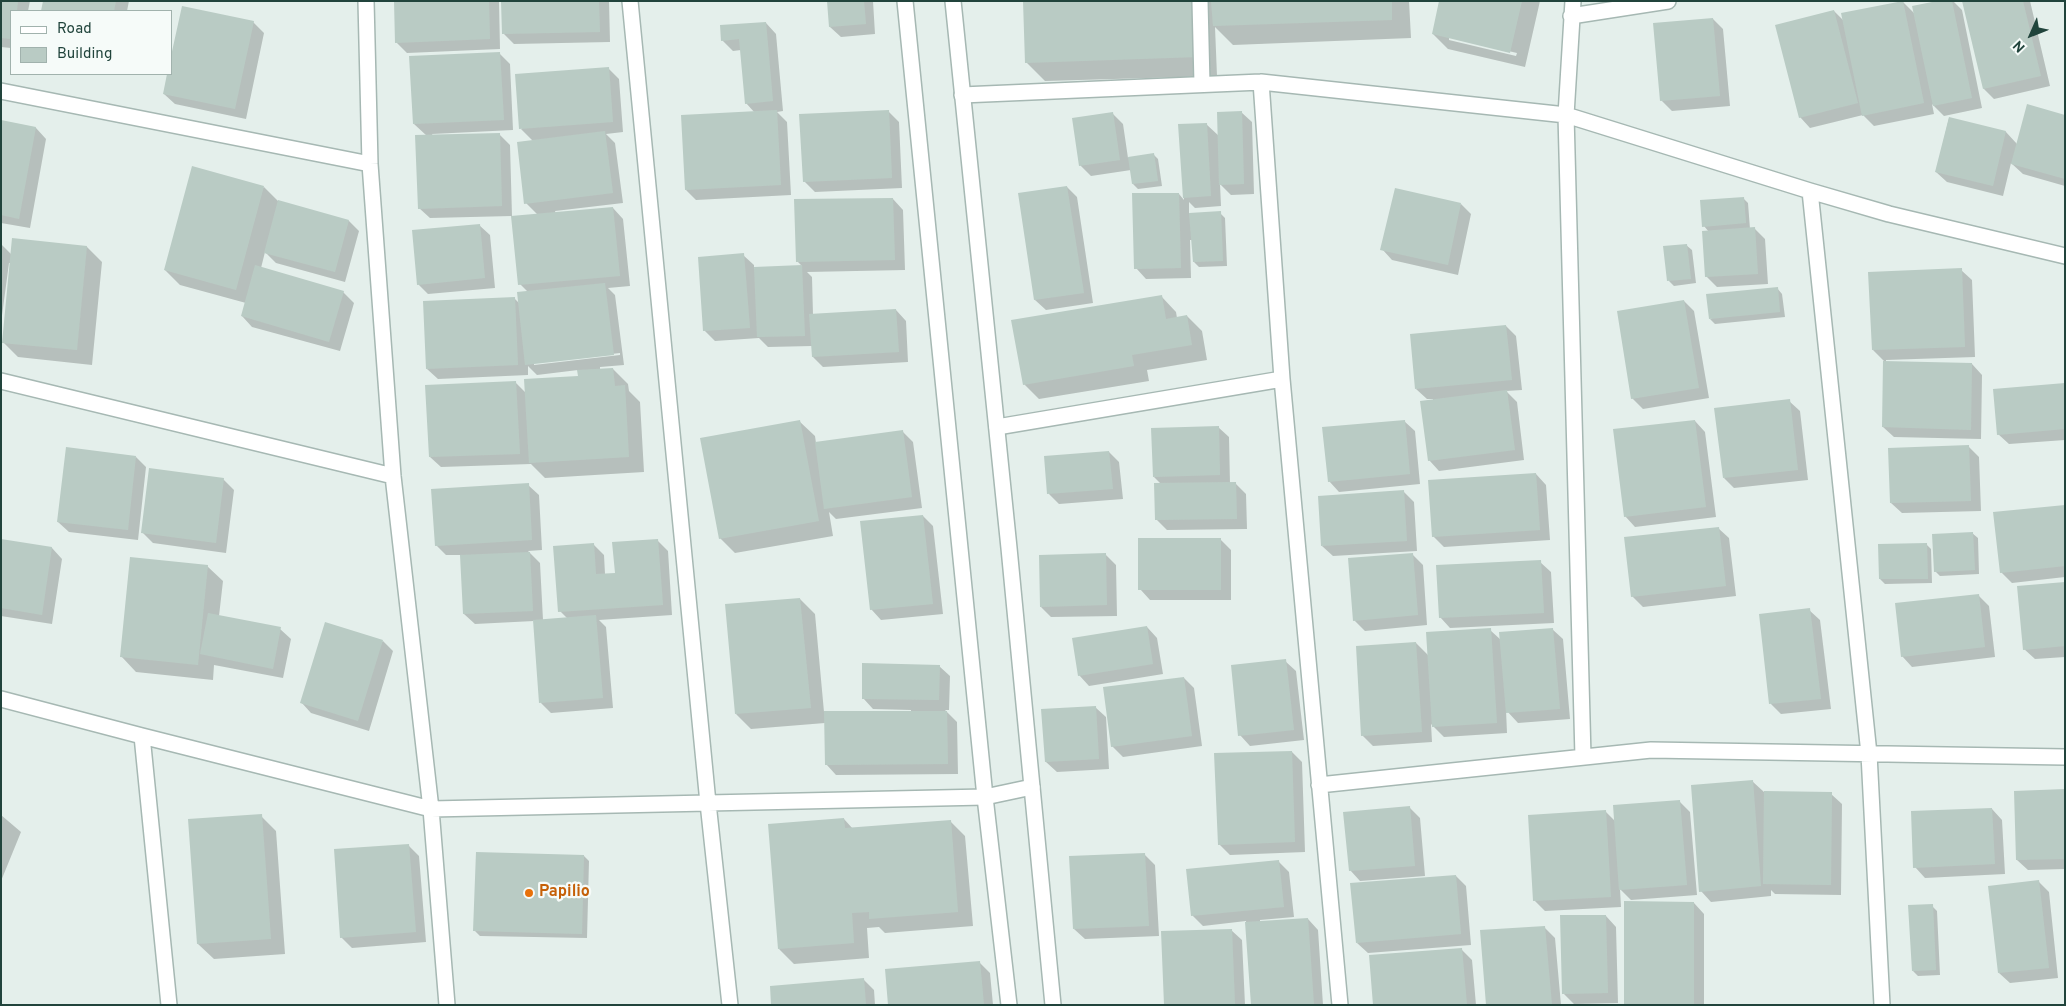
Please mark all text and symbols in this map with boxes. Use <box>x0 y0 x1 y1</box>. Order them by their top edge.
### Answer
legend <box>10 10 172 75</box>
north arrow <box>2006 10 2056 60</box>
text: Road <box>57 20 92 39</box>
text: N <box>2010 36 2029 55</box>
text: Building <box>57 45 112 64</box>
place label: Papilio <box>539 883 590 903</box>
marker: Papilio <box>523 887 535 899</box>

